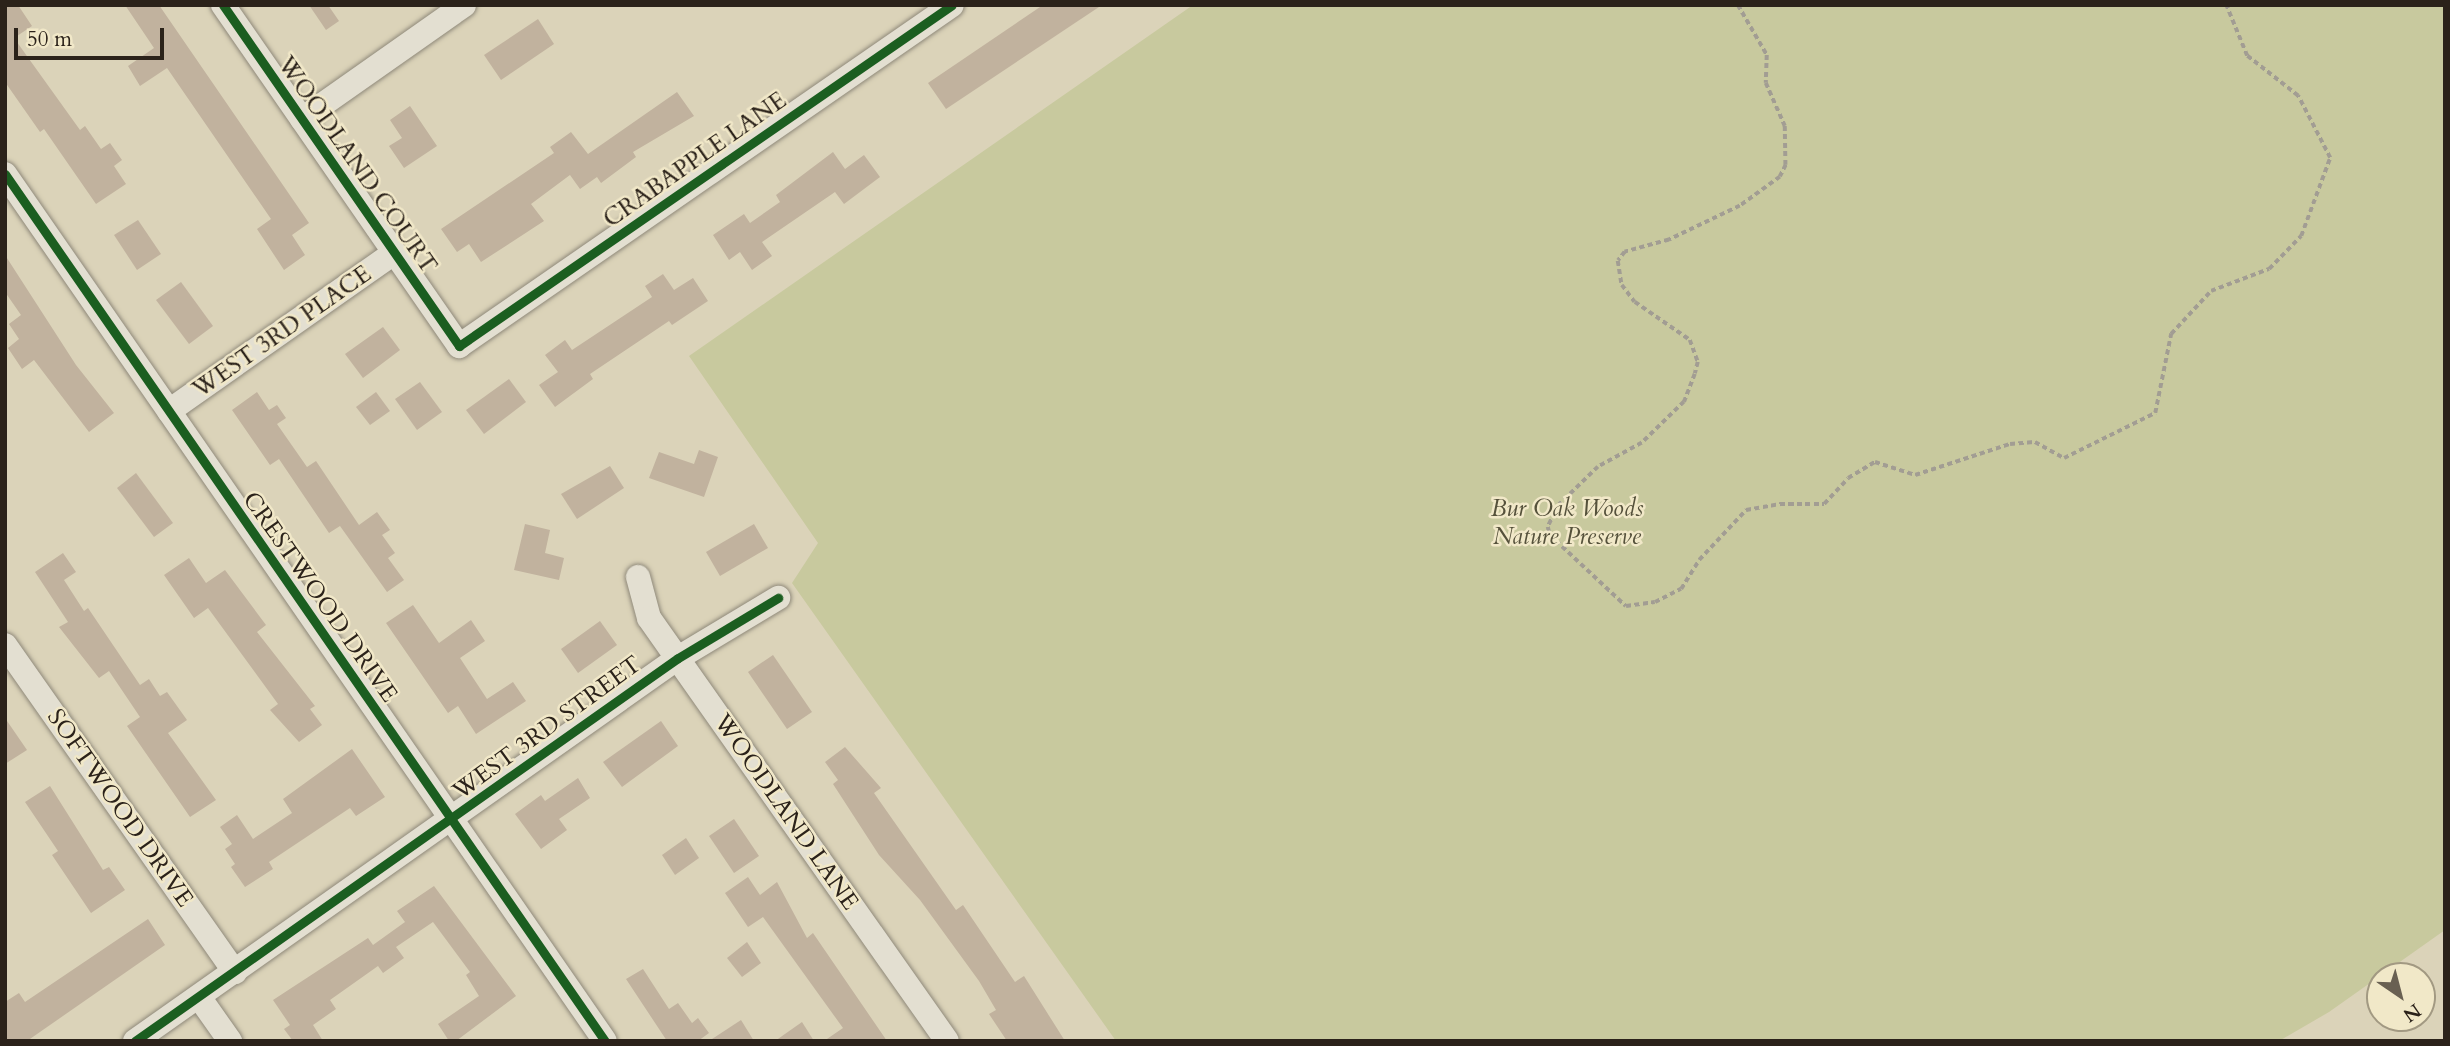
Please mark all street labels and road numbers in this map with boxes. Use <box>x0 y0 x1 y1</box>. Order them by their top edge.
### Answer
street label: WOODLAND COURT <box>271 51 443 279</box>
street label: CRABAPPLE LANE <box>598 86 792 234</box>
street label: WEST 3RD PLACE <box>187 260 377 404</box>
street label: CRESTWOOD DRIVE <box>236 486 404 708</box>
street label: WEST 3RD STREET <box>447 650 647 806</box>
street label: SOFTWOOD DRIVE <box>41 704 199 912</box>
street label: WOODLAND LANE <box>708 709 864 915</box>

